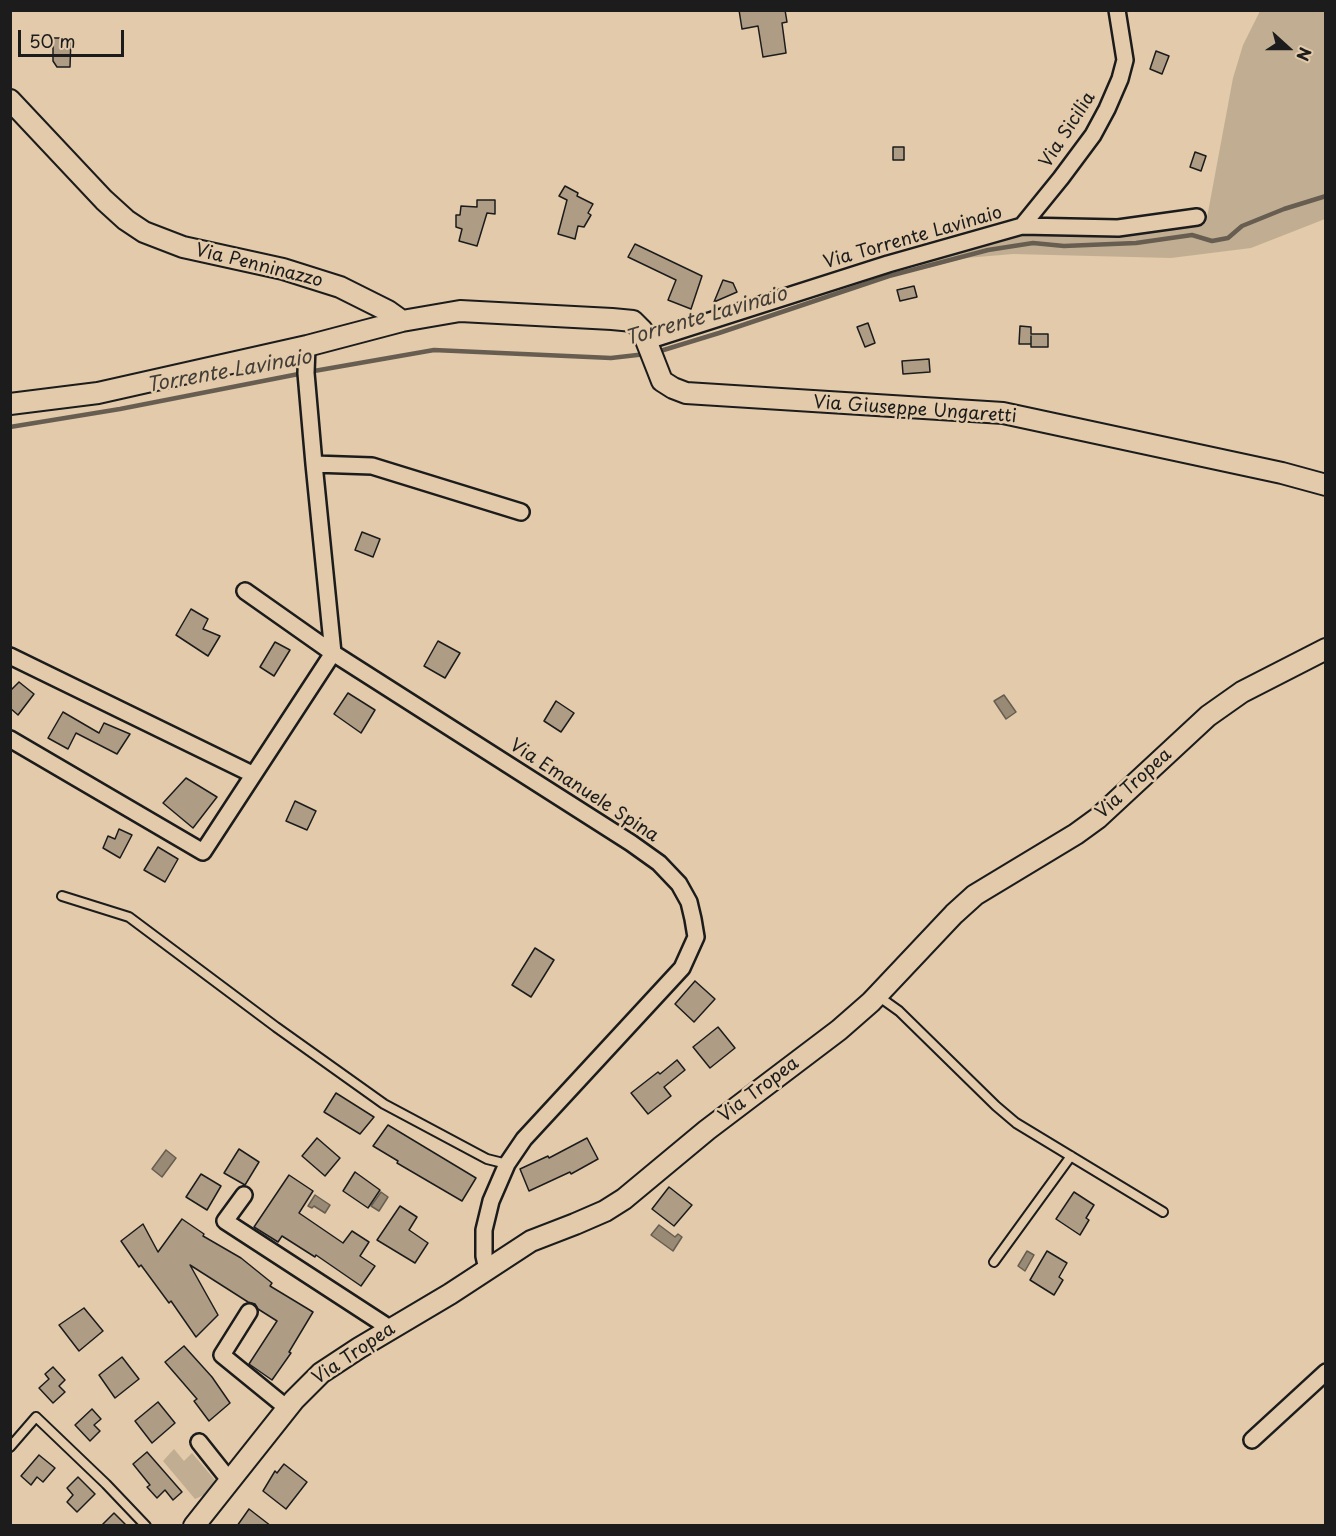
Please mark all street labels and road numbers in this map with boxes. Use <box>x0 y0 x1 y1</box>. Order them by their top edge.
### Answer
street label: Via Sicilia <box>1035 88 1101 172</box>
street label: Via Torrente Lavinaio <box>821 202 1005 274</box>
street label: Via Penninazzo <box>193 240 325 292</box>
street label: Via Giuseppe Ungaretti <box>813 392 1017 428</box>
street label: Via Emanuele Spina <box>506 735 662 847</box>
street label: Via Tropea <box>1092 744 1176 824</box>
street label: Via Tropea <box>715 1053 803 1127</box>
street label: Via Tropea <box>309 1319 399 1389</box>

